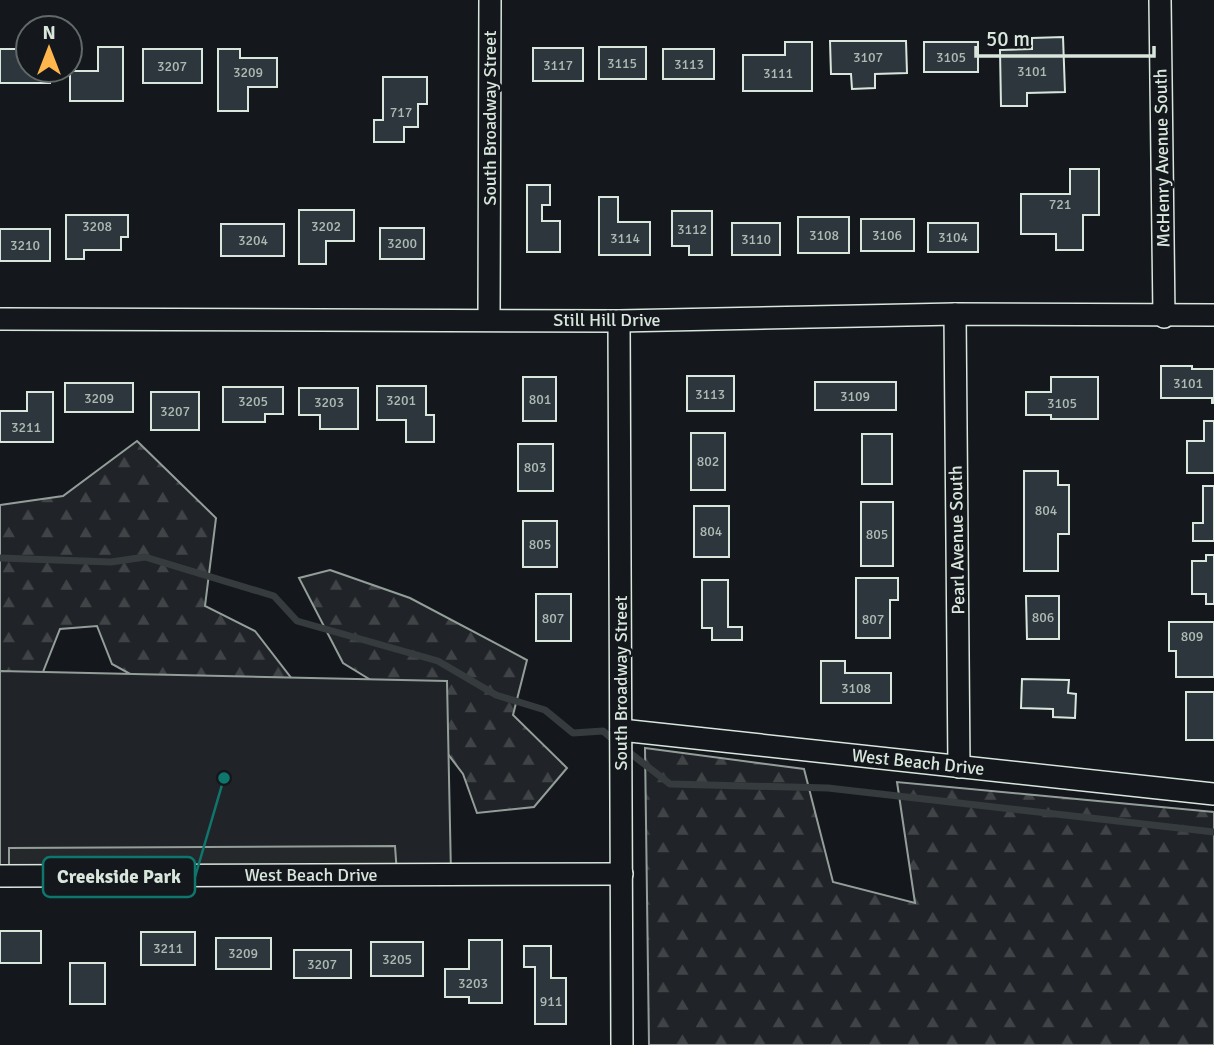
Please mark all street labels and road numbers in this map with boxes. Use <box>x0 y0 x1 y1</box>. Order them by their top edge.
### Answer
street label: South Broadway Street <box>479 30 501 206</box>
street label: McHenry Avenue South <box>1149 68 1175 248</box>
street label: Still Hill Drive <box>553 309 661 331</box>
street label: Pearl Avenue South <box>945 465 969 615</box>
street label: South Broadway Street <box>610 595 632 771</box>
street label: West Beach Drive <box>851 744 985 780</box>
street label: West Beach Drive <box>244 864 378 886</box>

